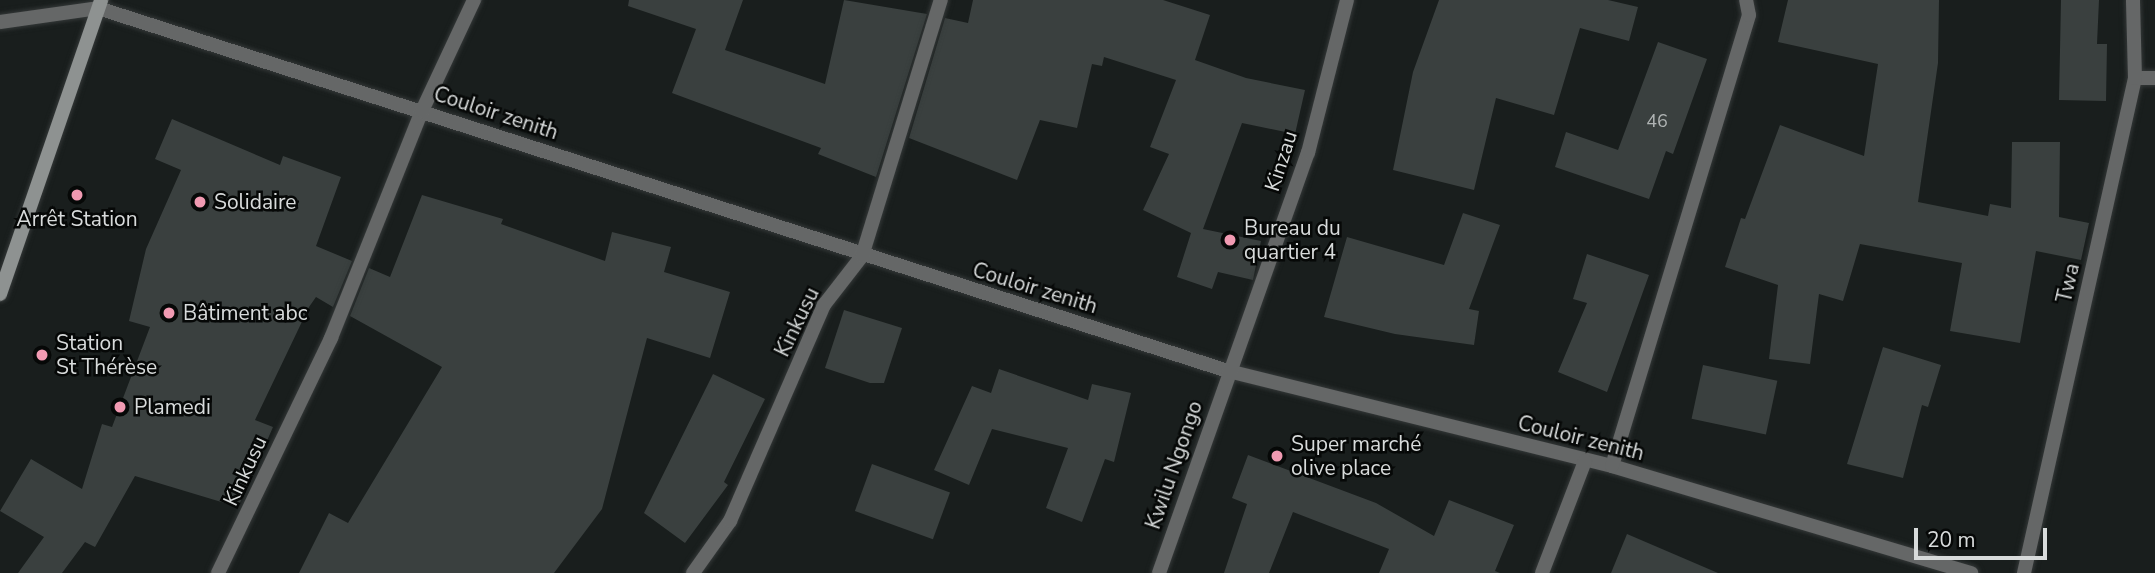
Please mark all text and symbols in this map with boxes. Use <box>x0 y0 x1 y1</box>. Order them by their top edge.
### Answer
street label: Couloir zenith <box>431 81 561 145</box>
house number: 46 <box>1646 110 1668 132</box>
street label: Kinzau <box>1259 127 1303 195</box>
marker: Arrêt Station <box>69 187 85 203</box>
place label: Solidaire <box>214 189 296 215</box>
marker: Solidaire <box>192 194 208 210</box>
place label: Arrêt Station <box>16 206 138 232</box>
place label: Bureau du quartier 4 <box>1244 215 1341 265</box>
marker: Bureau du quartier 4 <box>1222 232 1238 248</box>
street label: Couloir zenith <box>970 257 1100 319</box>
street label: Twa <box>2051 261 2085 305</box>
street label: Kinkusu <box>769 283 825 361</box>
place label: Bâtiment abc <box>183 300 307 326</box>
marker: Bâtiment abc <box>161 305 177 321</box>
place label: Station St Thérèse <box>56 330 157 380</box>
marker: Station St Thérèse <box>34 347 50 363</box>
place label: Plamedi <box>134 394 211 420</box>
street label: Kwilu Ngongo <box>1140 398 1208 532</box>
marker: Plamedi <box>112 399 128 415</box>
street label: Couloir zenith <box>1515 410 1647 466</box>
place label: Super marché olive place <box>1291 431 1421 481</box>
street label: Kinkusu <box>218 432 272 510</box>
marker: Super marché olive place <box>1269 448 1285 464</box>
scale bar <box>1917 514 2050 558</box>
text: 20 m <box>1927 526 1976 554</box>

